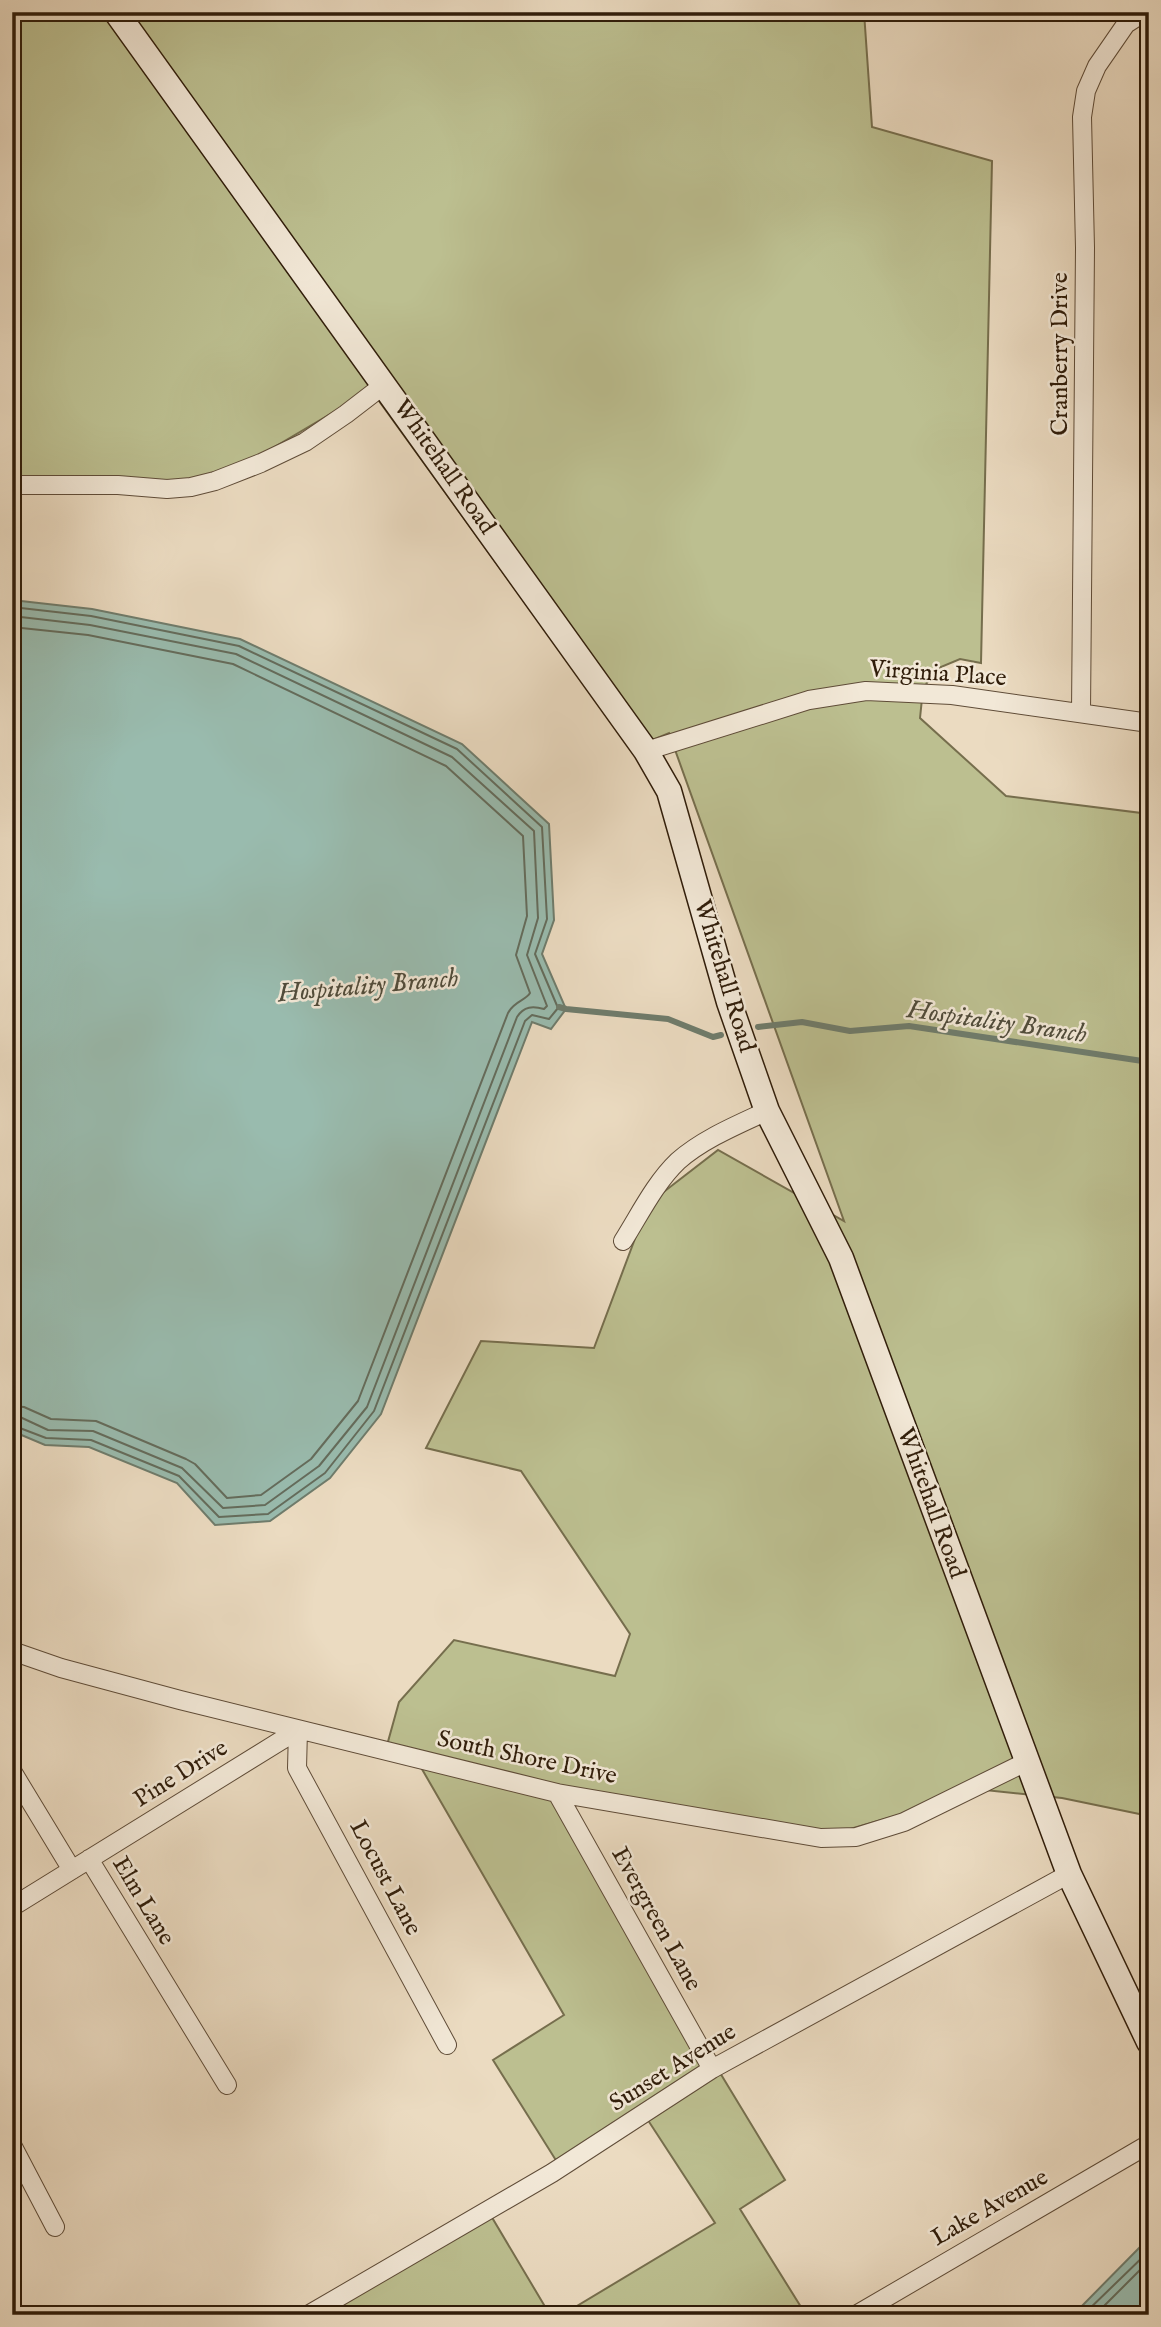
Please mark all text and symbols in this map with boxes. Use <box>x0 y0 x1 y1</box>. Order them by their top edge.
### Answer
street label: Cranberry Drive <box>1045 272 1076 436</box>
street label: Whitehall Road <box>386 393 502 541</box>
street label: Virginia Place <box>867 654 1008 694</box>
street label: Whitehall Road <box>686 896 762 1056</box>
water label: Hospitality Branch <box>275 962 460 1010</box>
water label: Hospitality Branch <box>904 993 1089 1051</box>
street label: Whitehall Road <box>889 1423 973 1583</box>
street label: South Shore Drive <box>434 1724 620 1792</box>
street label: Pine Drive <box>128 1733 234 1815</box>
street label: Locust Lane <box>342 1815 428 1941</box>
street label: Evergreen Lane <box>604 1842 708 1996</box>
street label: Elm Lane <box>104 1851 182 1951</box>
street label: Sunset Avenue <box>604 2017 742 2119</box>
street label: Lake Avenue <box>926 2162 1054 2254</box>

